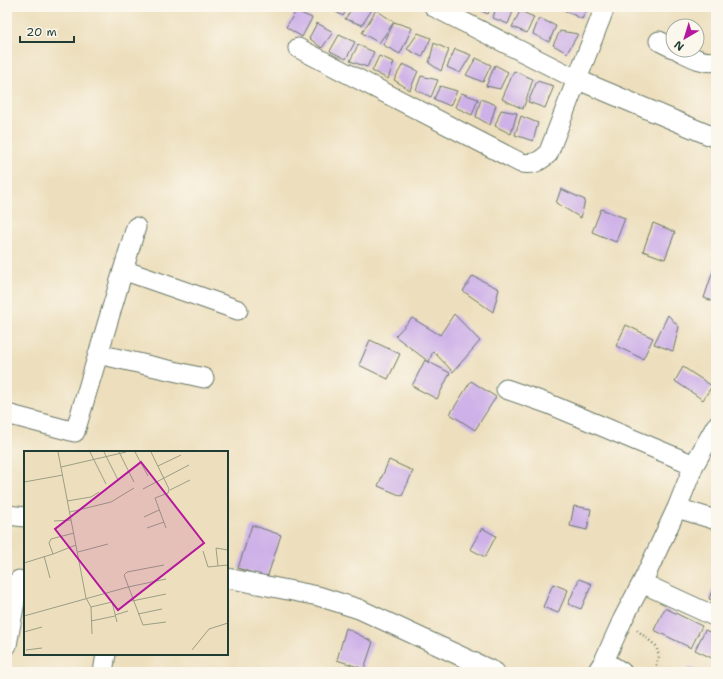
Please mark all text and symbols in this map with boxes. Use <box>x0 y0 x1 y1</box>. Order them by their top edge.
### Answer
scale bar <box>20 18 74 44</box>
north arrow <box>665 18 705 58</box>
text: 20 m <box>26 24 57 40</box>
text: N <box>671 37 687 54</box>
inset map <box>24 451 228 655</box>

